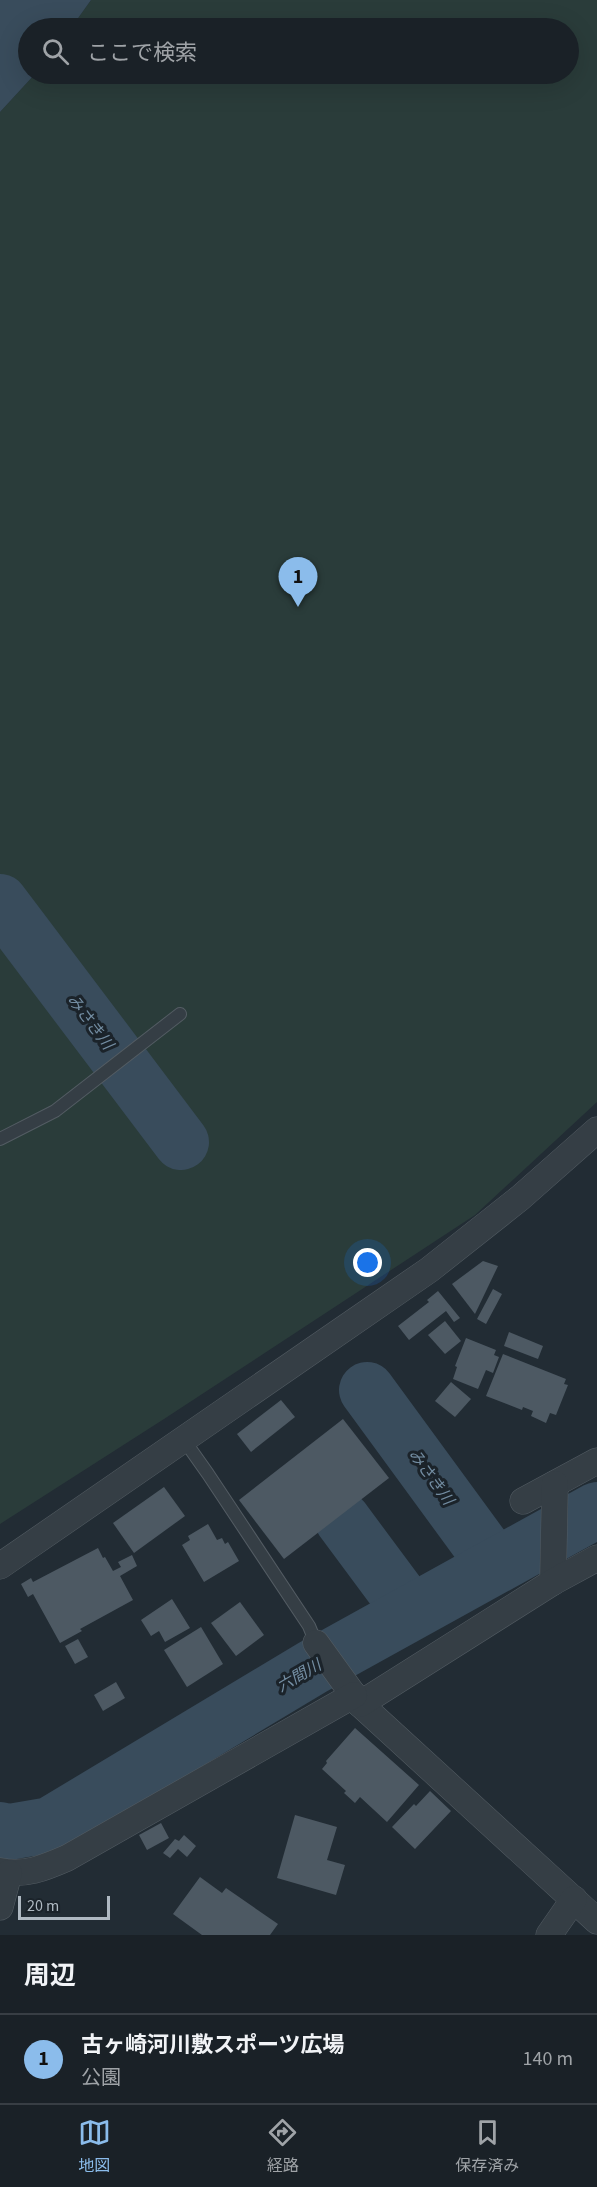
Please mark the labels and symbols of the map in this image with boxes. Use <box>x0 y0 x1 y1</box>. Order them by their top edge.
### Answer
pin: 1 <box>278 558 318 607</box>
water label: みさき川 <box>62 990 119 1056</box>
your location <box>353 1248 382 1277</box>
water label: みさき川 <box>403 1445 460 1511</box>
water label: 六間川 <box>273 1653 327 1698</box>
scale bar <box>18 1893 110 1920</box>

